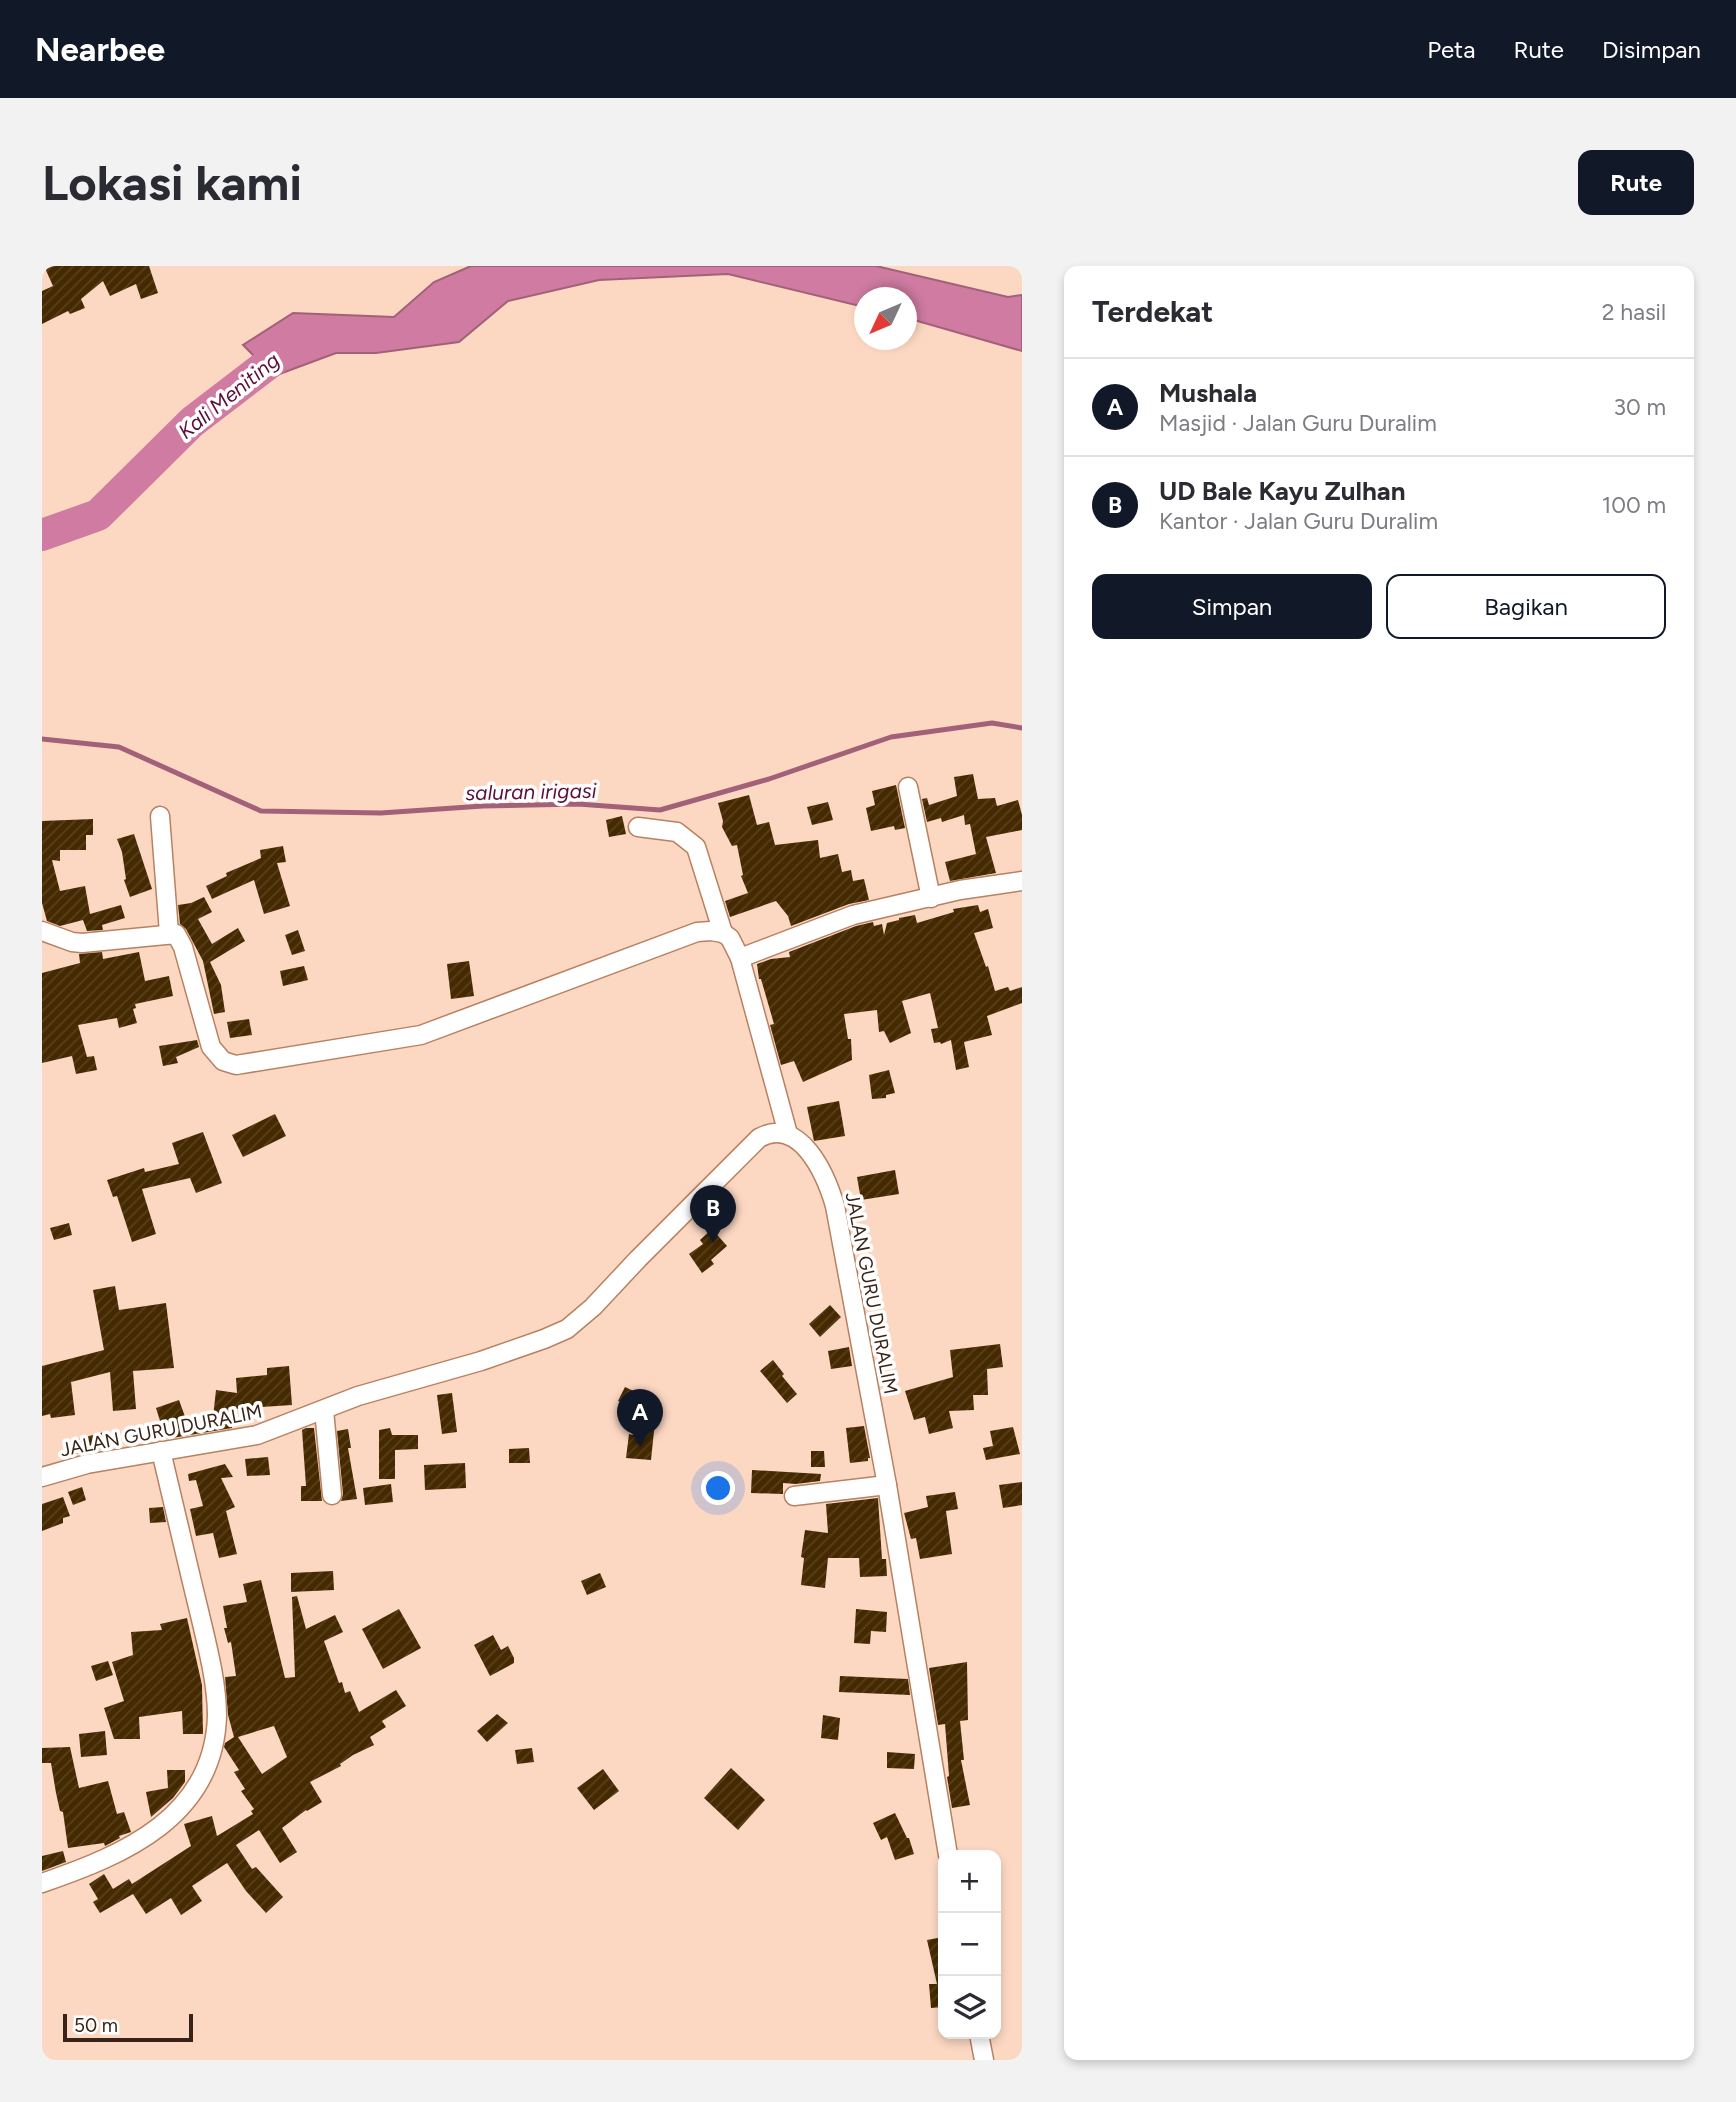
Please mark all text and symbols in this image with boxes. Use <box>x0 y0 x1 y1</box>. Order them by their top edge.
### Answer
text: Nearbee <box>35 30 165 69</box>
text: Peta <box>1427 35 1475 64</box>
text: Rute <box>1513 35 1564 64</box>
text: Disimpan <box>1602 35 1701 64</box>
button: Rute <box>1578 150 1694 215</box>
text: Lokasi kami <box>42 153 302 212</box>
north arrow <box>854 287 917 350</box>
text: Terdekat <box>1092 293 1213 330</box>
text: 2 hasil <box>1602 298 1666 326</box>
water label: Kali Meniting <box>173 347 284 444</box>
text: Mushala <box>1159 377 1257 409</box>
text: A <box>1107 393 1123 421</box>
text: 30 m <box>1613 393 1666 421</box>
text: Masjid · Jalan Guru Duralim <box>1159 409 1437 437</box>
text: UD Bale Kayu Zulhan <box>1159 475 1405 507</box>
text: B <box>1108 491 1122 519</box>
text: 100 m <box>1602 491 1666 519</box>
text: Kantor · Jalan Guru Duralim <box>1159 507 1438 535</box>
button: Simpan <box>1092 574 1372 639</box>
button: Bagikan <box>1386 574 1666 639</box>
water label: saluran irigasi <box>465 778 597 805</box>
pin: B <box>690 1185 736 1243</box>
street label: JALAN GURU DURALIM <box>841 1190 902 1396</box>
pin: A <box>617 1389 663 1447</box>
street label: JALAN GURU DURALIM <box>58 1400 264 1461</box>
your location <box>701 1471 735 1505</box>
map controls <box>938 1850 1001 2039</box>
button: + <box>938 1850 1001 1913</box>
button: − <box>938 1913 1001 1976</box>
button: layers <box>938 1976 1001 2039</box>
scale bar <box>63 2011 192 2043</box>
text: 50 m <box>74 2014 118 2037</box>

